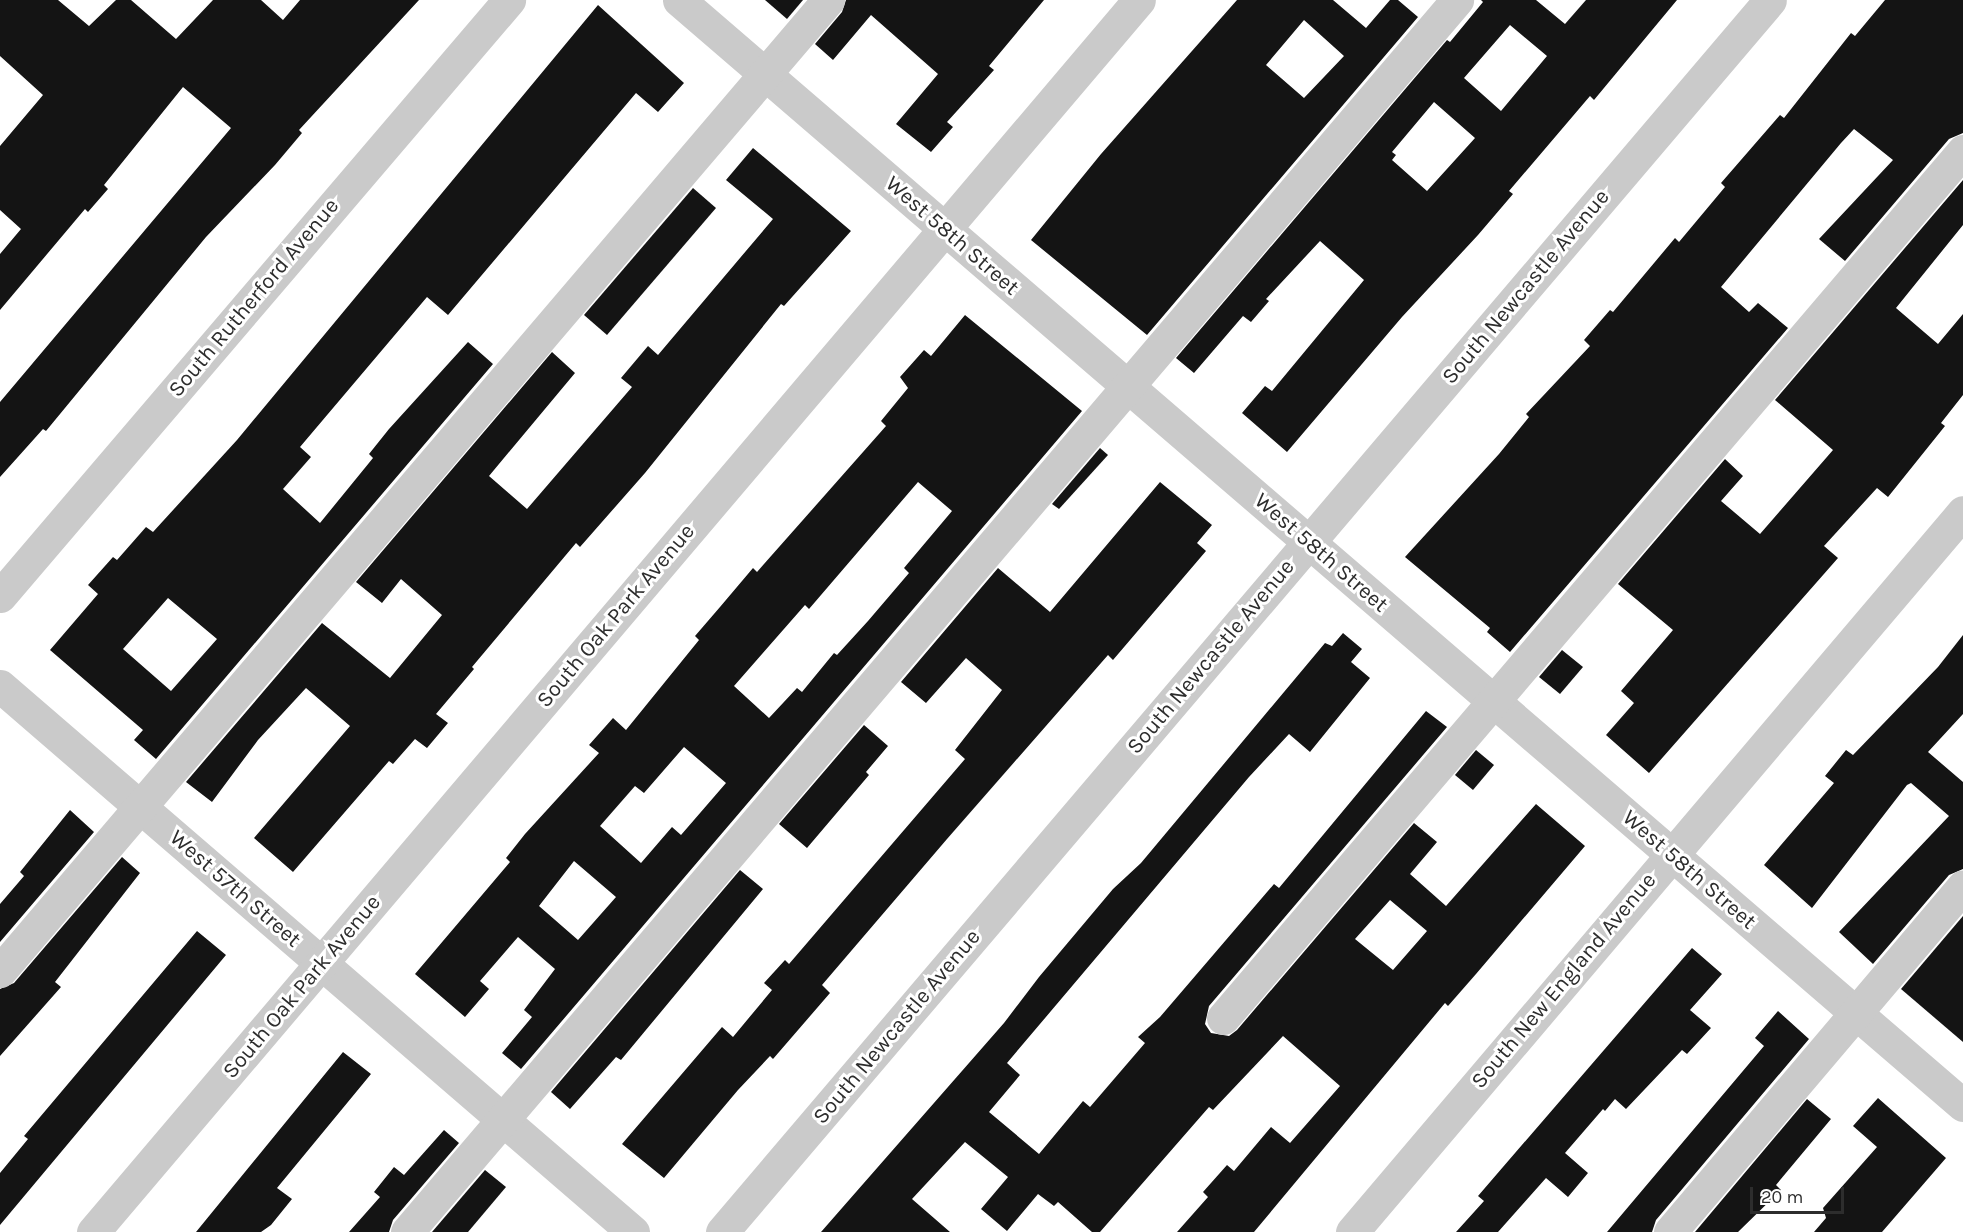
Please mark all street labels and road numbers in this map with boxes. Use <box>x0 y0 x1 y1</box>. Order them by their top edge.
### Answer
street label: West 58th Street <box>880 171 1024 301</box>
street label: South Newcastle Avenue <box>1437 184 1615 390</box>
street label: South Rutherford Avenue <box>163 193 345 403</box>
street label: West 58th Street <box>1249 488 1393 618</box>
street label: South Oak Park Avenue <box>531 519 701 713</box>
street label: South Newcastle Avenue <box>1122 554 1300 760</box>
street label: West 58th Street <box>1617 805 1761 935</box>
street label: West 57th Street <box>164 825 306 953</box>
street label: South New England Avenue <box>1466 868 1662 1094</box>
street label: South Oak Park Avenue <box>217 890 387 1084</box>
street label: South Newcastle Avenue <box>808 924 986 1130</box>

